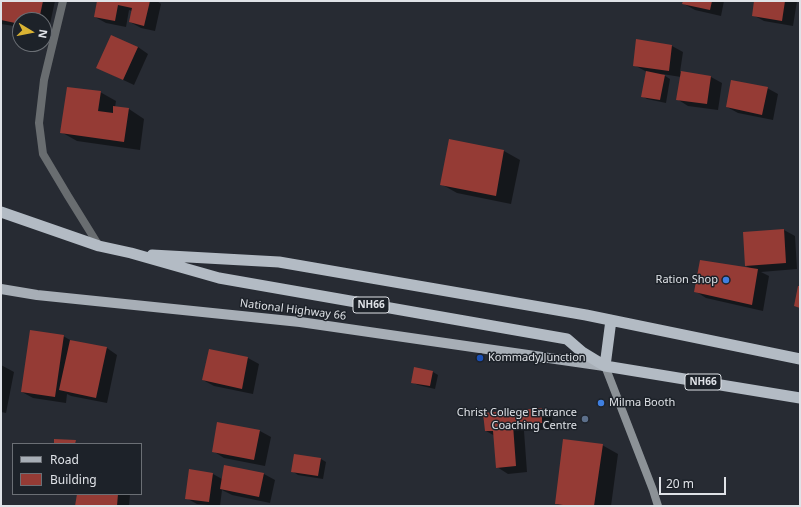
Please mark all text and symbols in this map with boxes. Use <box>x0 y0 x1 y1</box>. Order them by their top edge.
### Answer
north arrow <box>12 12 52 52</box>
text: N <box>35 28 51 40</box>
place label: Ration Shop <box>656 273 718 287</box>
marker: Ration Shop <box>721 275 731 285</box>
street label: National Highway 66 <box>239 297 347 323</box>
road number: NH66 <box>353 297 389 313</box>
place label: Kommady Junction <box>488 351 586 365</box>
marker: Kommady Junction <box>475 353 485 363</box>
road number: NH66 <box>685 374 721 390</box>
place label: Milma Booth <box>609 396 675 410</box>
marker: Milma Booth <box>596 398 606 408</box>
place label: Christ College Entrance Coaching Centre <box>457 406 577 432</box>
marker: Christ College Entrance Coaching Centre <box>580 414 590 424</box>
legend <box>12 443 142 495</box>
text: Road <box>50 451 79 468</box>
scale bar <box>661 469 728 495</box>
text: Building <box>50 471 97 488</box>
text: 20 m <box>666 475 694 492</box>

